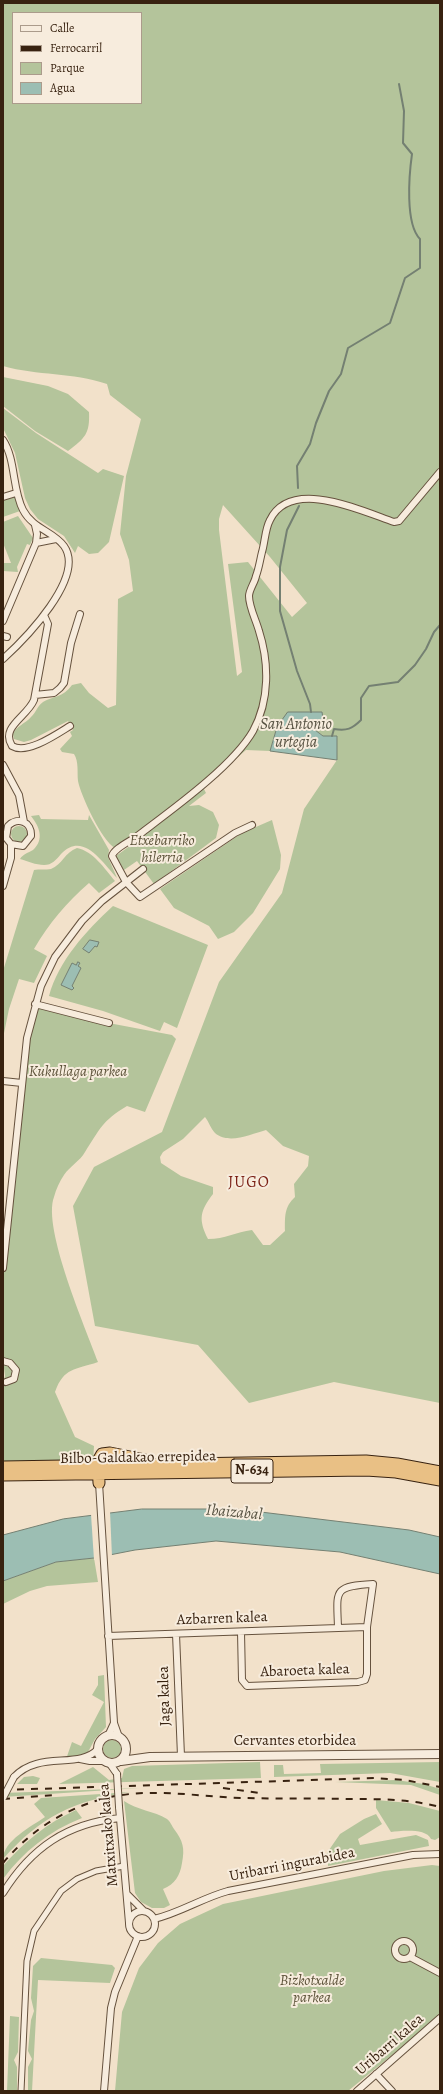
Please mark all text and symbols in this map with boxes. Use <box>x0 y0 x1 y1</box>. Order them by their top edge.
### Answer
legend <box>12 12 142 104</box>
text: Calle <box>50 20 74 36</box>
text: Ferrocarril <box>50 40 102 56</box>
text: Parque <box>50 60 85 76</box>
text: Agua <box>50 80 75 96</box>
water label: San Antonio urtegia <box>260 715 332 753</box>
park label: Etxebarriko hilerria <box>129 832 195 867</box>
park label: Kukullaga parkea <box>29 1063 127 1081</box>
district label: JUGO <box>228 1173 270 1193</box>
street label: Bilbo-Galdakao errepidea <box>60 1448 216 1468</box>
road number: N-634 <box>231 1459 273 1483</box>
water label: Ibaizabal <box>205 1501 263 1525</box>
street label: Azbarren kalea <box>176 1608 268 1630</box>
street label: Abaroeta kalea <box>260 1660 350 1682</box>
street label: Jaga kalea <box>155 1666 175 1726</box>
street label: Cervantes etorbidea <box>234 1732 356 1750</box>
street label: Matxitxako kalea <box>96 1783 122 1887</box>
street label: Uribarri ingurabidea <box>228 1844 356 1886</box>
park label: Bizkotxalde parkea <box>280 1972 344 2007</box>
street label: Uribarri kalea <box>352 2010 428 2080</box>

